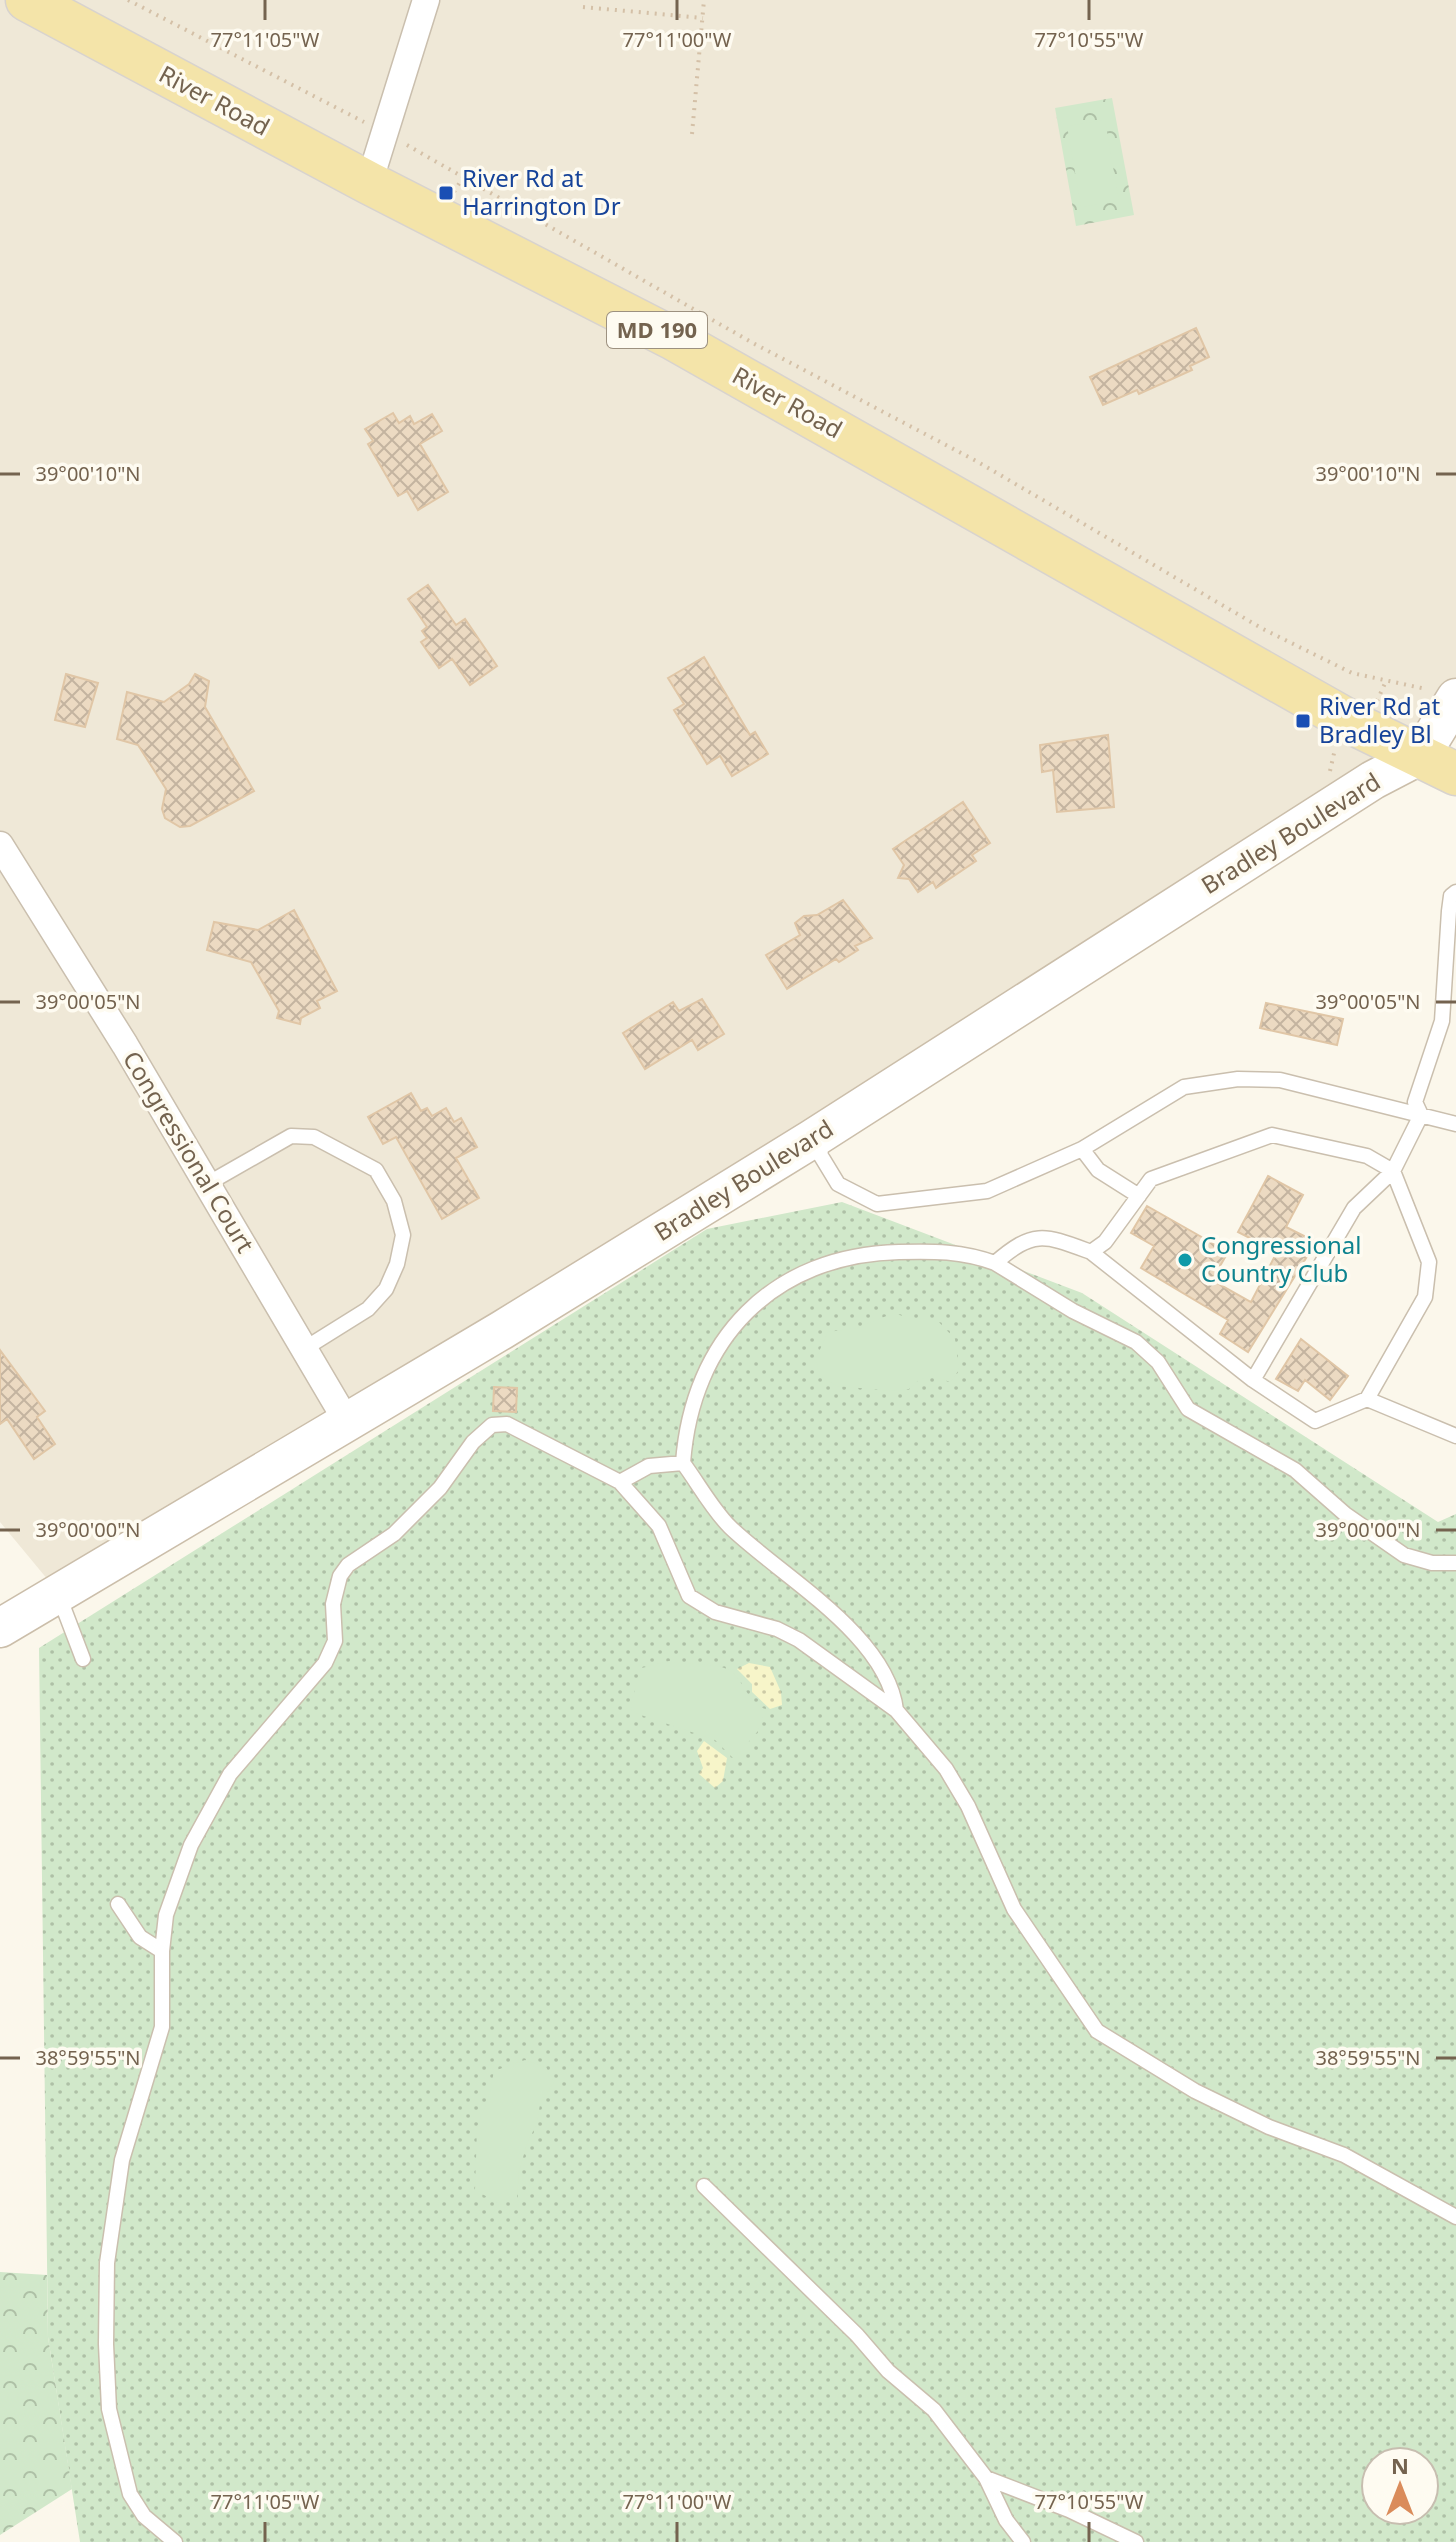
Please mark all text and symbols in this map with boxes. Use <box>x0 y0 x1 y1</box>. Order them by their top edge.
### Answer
text: 77°11'05"W <box>211 26 320 53</box>
text: 77°11'00"W <box>623 26 732 53</box>
text: 77°10'55"W <box>1035 26 1144 53</box>
street label: River Road <box>154 57 276 143</box>
place label: River Rd at Harrington Dr <box>462 161 621 222</box>
marker: River Rd at Harrington Dr <box>437 184 455 202</box>
road number: MD 190 <box>607 312 707 348</box>
street label: River Road <box>727 358 848 445</box>
text: 39°00'10"N <box>35 460 141 487</box>
text: 39°00'10"N <box>1315 460 1421 487</box>
place label: River Rd at Bradley Bl <box>1319 689 1440 750</box>
marker: River Rd at Bradley Bl <box>1294 712 1312 730</box>
street label: Bradley Boulevard <box>1195 764 1386 901</box>
text: 39°00'05"N <box>35 988 141 1015</box>
text: 39°00'05"N <box>1315 988 1421 1015</box>
street label: Congressional Court <box>116 1044 263 1258</box>
street label: Bradley Boulevard <box>648 1111 839 1248</box>
place label: Congressional Country Club <box>1201 1228 1361 1289</box>
marker: Congressional Country Club <box>1176 1251 1194 1269</box>
text: 39°00'00"N <box>35 1516 141 1543</box>
text: 39°00'00"N <box>1315 1516 1421 1543</box>
text: 38°59'55"N <box>35 2044 141 2071</box>
text: 38°59'55"N <box>1315 2044 1421 2071</box>
north arrow <box>1360 2446 1440 2526</box>
text: N <box>1391 2450 1409 2480</box>
text: 77°11'05"W <box>211 2488 320 2515</box>
text: 77°11'00"W <box>623 2488 732 2515</box>
text: 77°10'55"W <box>1035 2488 1144 2515</box>

